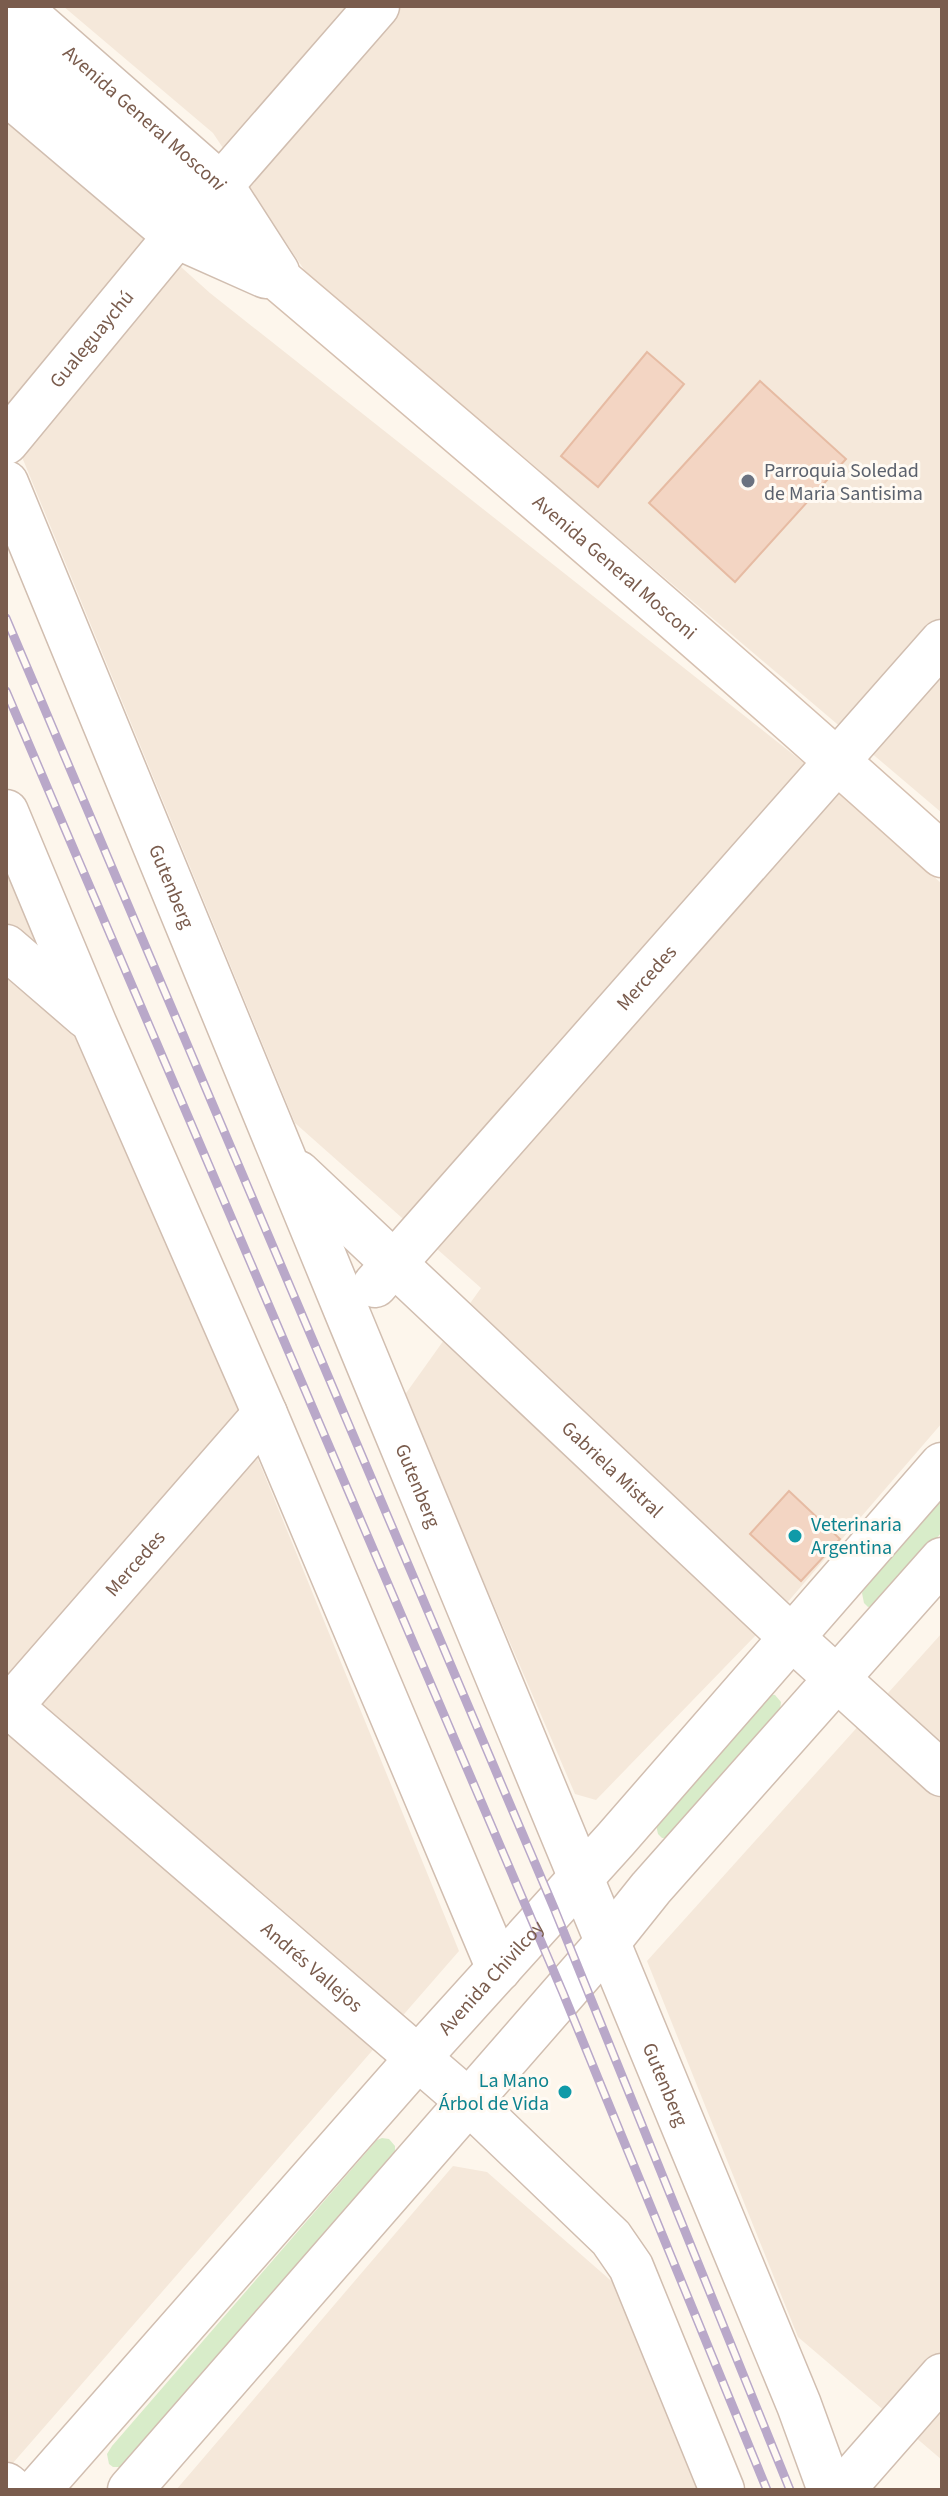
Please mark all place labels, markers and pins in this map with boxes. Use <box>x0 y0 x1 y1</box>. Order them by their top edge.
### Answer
place label: Parroquia Soledad de Maria Santisima <box>764 457 923 508</box>
marker: Parroquia Soledad de Maria Santisima <box>739 472 757 490</box>
place label: Veterinaria Argentina <box>811 1511 902 1562</box>
marker: Veterinaria Argentina <box>786 1527 804 1545</box>
place label: La Mano Árbol de Vida <box>439 2067 549 2118</box>
marker: La Mano Árbol de Vida <box>556 2083 574 2101</box>

